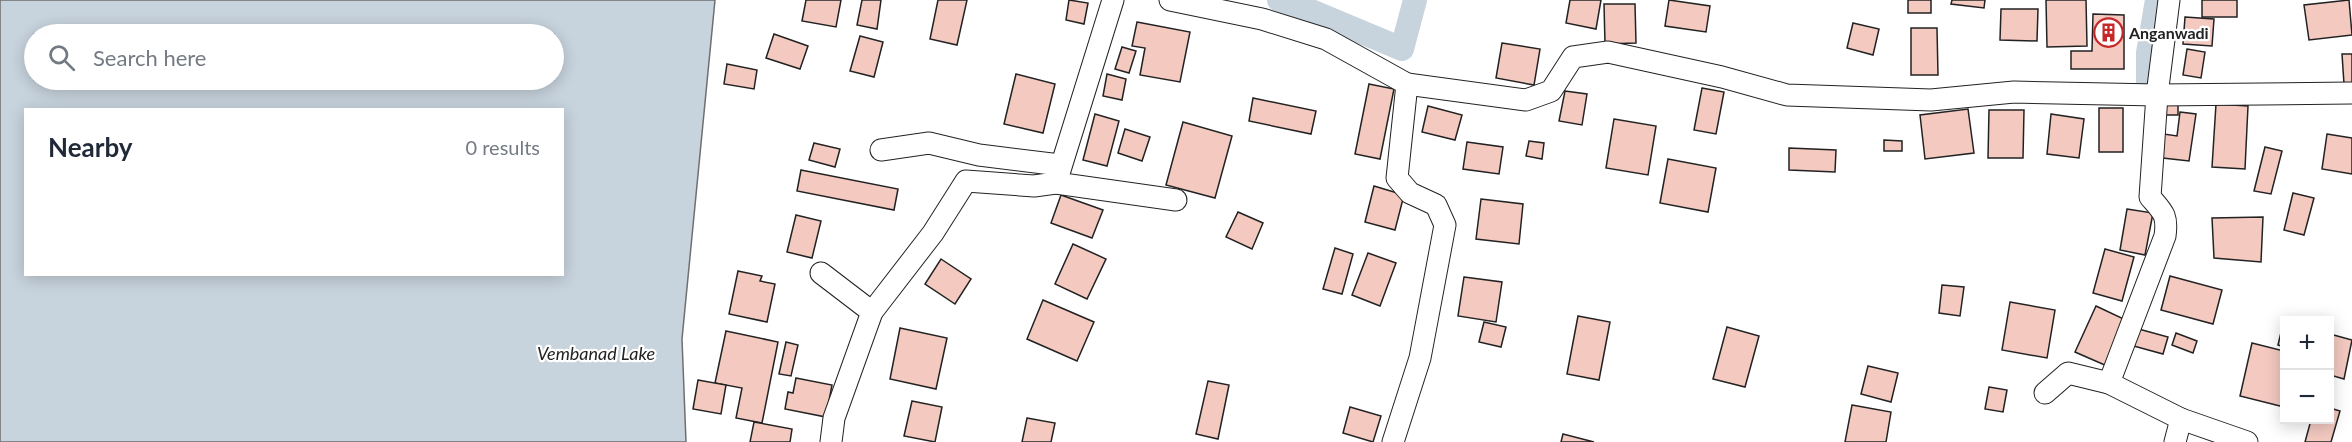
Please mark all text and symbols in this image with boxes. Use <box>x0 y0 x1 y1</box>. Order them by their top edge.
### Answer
building icon: Anganwadi <box>2092 17 2124 49</box>
place label: Anganwadi <box>2128 23 2209 42</box>
search box <box>24 24 564 90</box>
icon: search <box>45 41 78 74</box>
text: Search here <box>93 44 206 71</box>
text: Nearby <box>48 131 133 163</box>
text: 0 results <box>465 135 540 159</box>
map controls <box>2280 316 2334 424</box>
button: + <box>2280 316 2334 370</box>
water label: Vembanad Lake <box>537 342 655 364</box>
button: − <box>2280 370 2334 424</box>

